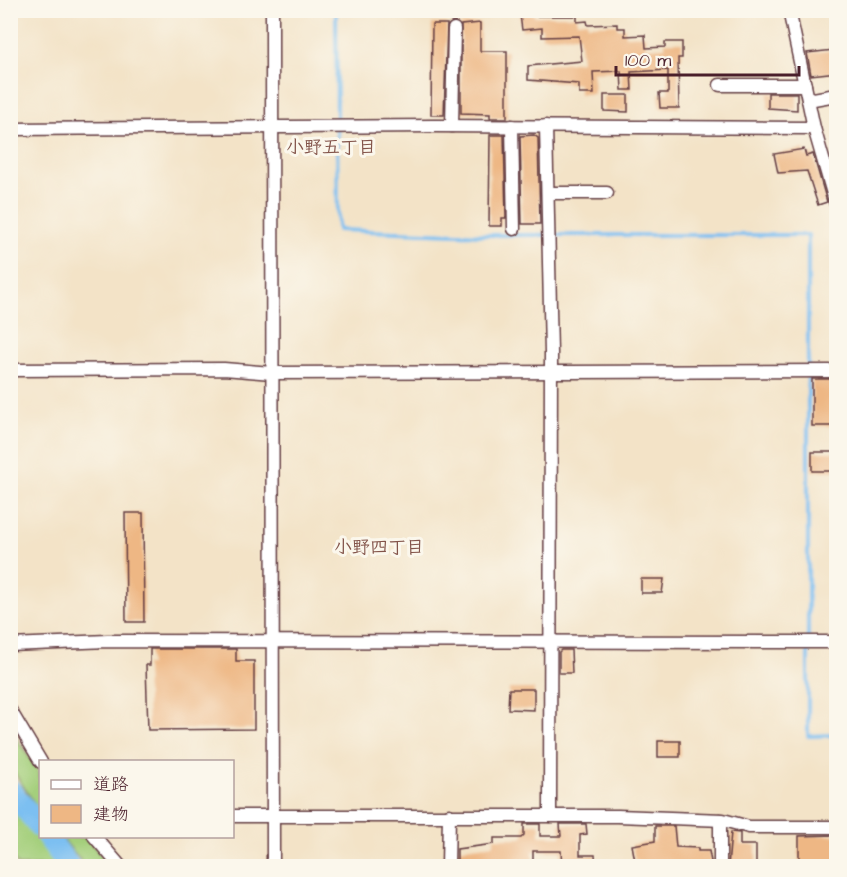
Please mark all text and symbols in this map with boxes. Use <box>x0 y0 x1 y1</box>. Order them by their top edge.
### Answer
scale bar <box>616 39 799 77</box>
text: 100 m <box>625 48 671 73</box>
district label: 小野五丁目 <box>286 135 376 160</box>
district label: 小野四丁目 <box>334 535 424 560</box>
legend <box>39 760 234 838</box>
text: 道路 <box>93 772 129 797</box>
text: 建物 <box>93 802 129 827</box>

